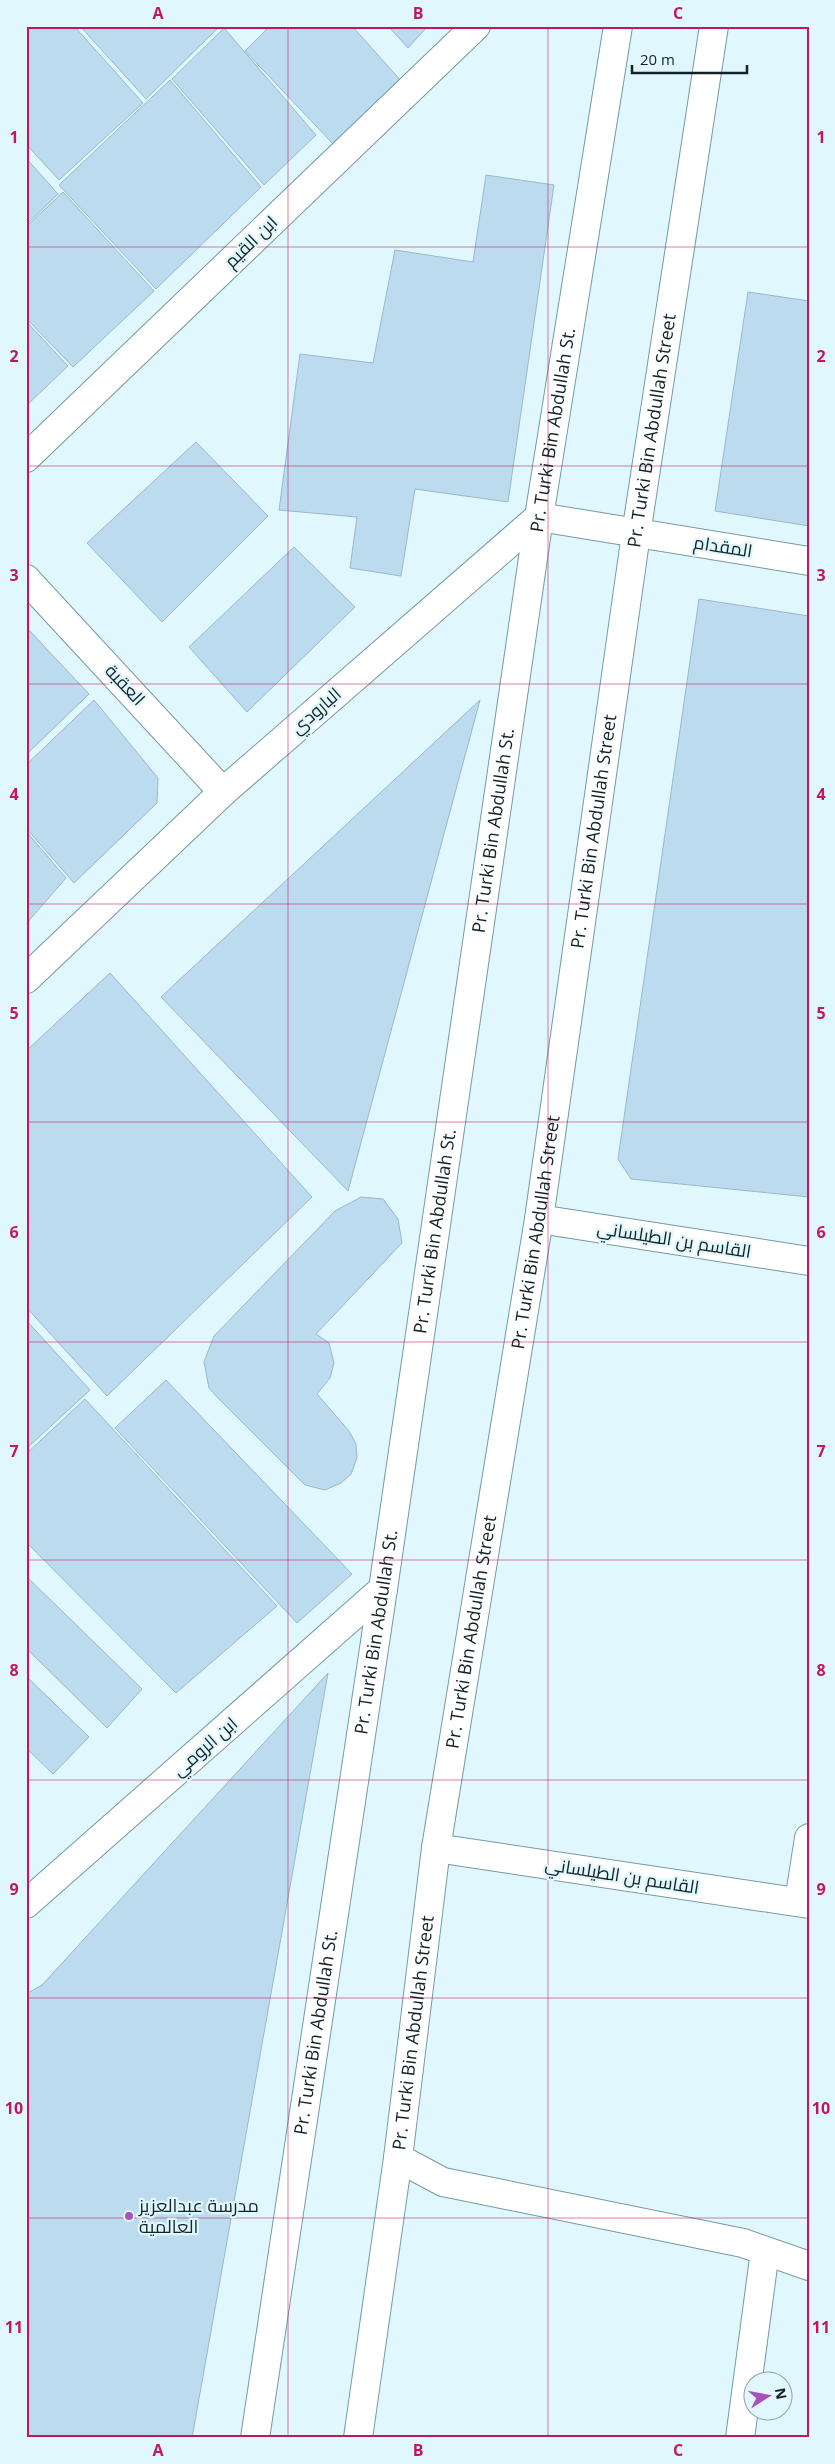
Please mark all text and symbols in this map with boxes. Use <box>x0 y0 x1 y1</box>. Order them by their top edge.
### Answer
text: A <box>152 2 164 24</box>
text: B <box>413 2 423 24</box>
text: C <box>673 2 683 24</box>
scale bar <box>632 42 748 74</box>
text: 20 m <box>640 49 675 69</box>
text: 1 <box>9 126 19 148</box>
text: 1 <box>816 126 826 148</box>
street label: ابن القيم <box>218 210 283 273</box>
street label: Pr. Turki Bin Abdullah Street <box>621 312 681 549</box>
street label: Pr. Turki Bin Abdullah St. <box>524 326 580 534</box>
text: 2 <box>9 345 19 367</box>
text: 2 <box>816 345 826 367</box>
street label: المقدام <box>692 530 754 563</box>
text: 3 <box>9 564 19 586</box>
text: 3 <box>816 564 826 586</box>
street label: العقبة <box>100 658 151 710</box>
street label: البارودي <box>285 682 348 741</box>
street label: Pr. Turki Bin Abdullah Street <box>564 713 621 950</box>
street label: Pr. Turki Bin Abdullah St. <box>466 726 519 935</box>
text: 4 <box>9 783 19 805</box>
text: 4 <box>816 783 826 805</box>
text: 5 <box>9 1002 19 1024</box>
text: 5 <box>816 1002 826 1024</box>
street label: Pr. Turki Bin Abdullah Street <box>505 1114 565 1351</box>
street label: Pr. Turki Bin Abdullah St. <box>407 1127 461 1335</box>
street label: القاسم بن الطيلساني <box>595 1215 753 1266</box>
text: 6 <box>9 1221 19 1243</box>
text: 6 <box>816 1221 826 1243</box>
text: 7 <box>9 1440 19 1462</box>
text: 7 <box>816 1440 826 1462</box>
street label: Pr. Turki Bin Abdullah Street <box>439 1513 501 1750</box>
street label: Pr. Turki Bin Abdullah St. <box>348 1528 403 1736</box>
text: 8 <box>9 1659 19 1681</box>
text: 8 <box>816 1659 826 1681</box>
street label: ابن الرومي <box>167 1711 244 1784</box>
street label: القاسم بن الطيلساني <box>543 1851 701 1902</box>
text: 9 <box>9 1878 19 1900</box>
text: 9 <box>816 1878 826 1900</box>
street label: Pr. Turki Bin Abdullah Street <box>386 1914 439 2151</box>
street label: Pr. Turki Bin Abdullah St. <box>288 1928 342 2137</box>
text: 10 <box>5 2097 23 2119</box>
text: 10 <box>812 2097 830 2119</box>
place label: مدرسة عبدالعزيز العالمية <box>138 2193 259 2238</box>
marker: مدرسة عبدالعزيز العالمية <box>123 2210 135 2222</box>
text: 11 <box>5 2316 23 2338</box>
text: 11 <box>812 2316 830 2338</box>
north arrow <box>742 2372 792 2422</box>
text: N <box>771 2386 792 2401</box>
text: A <box>152 2439 164 2461</box>
text: B <box>413 2439 423 2461</box>
text: C <box>673 2439 683 2461</box>

